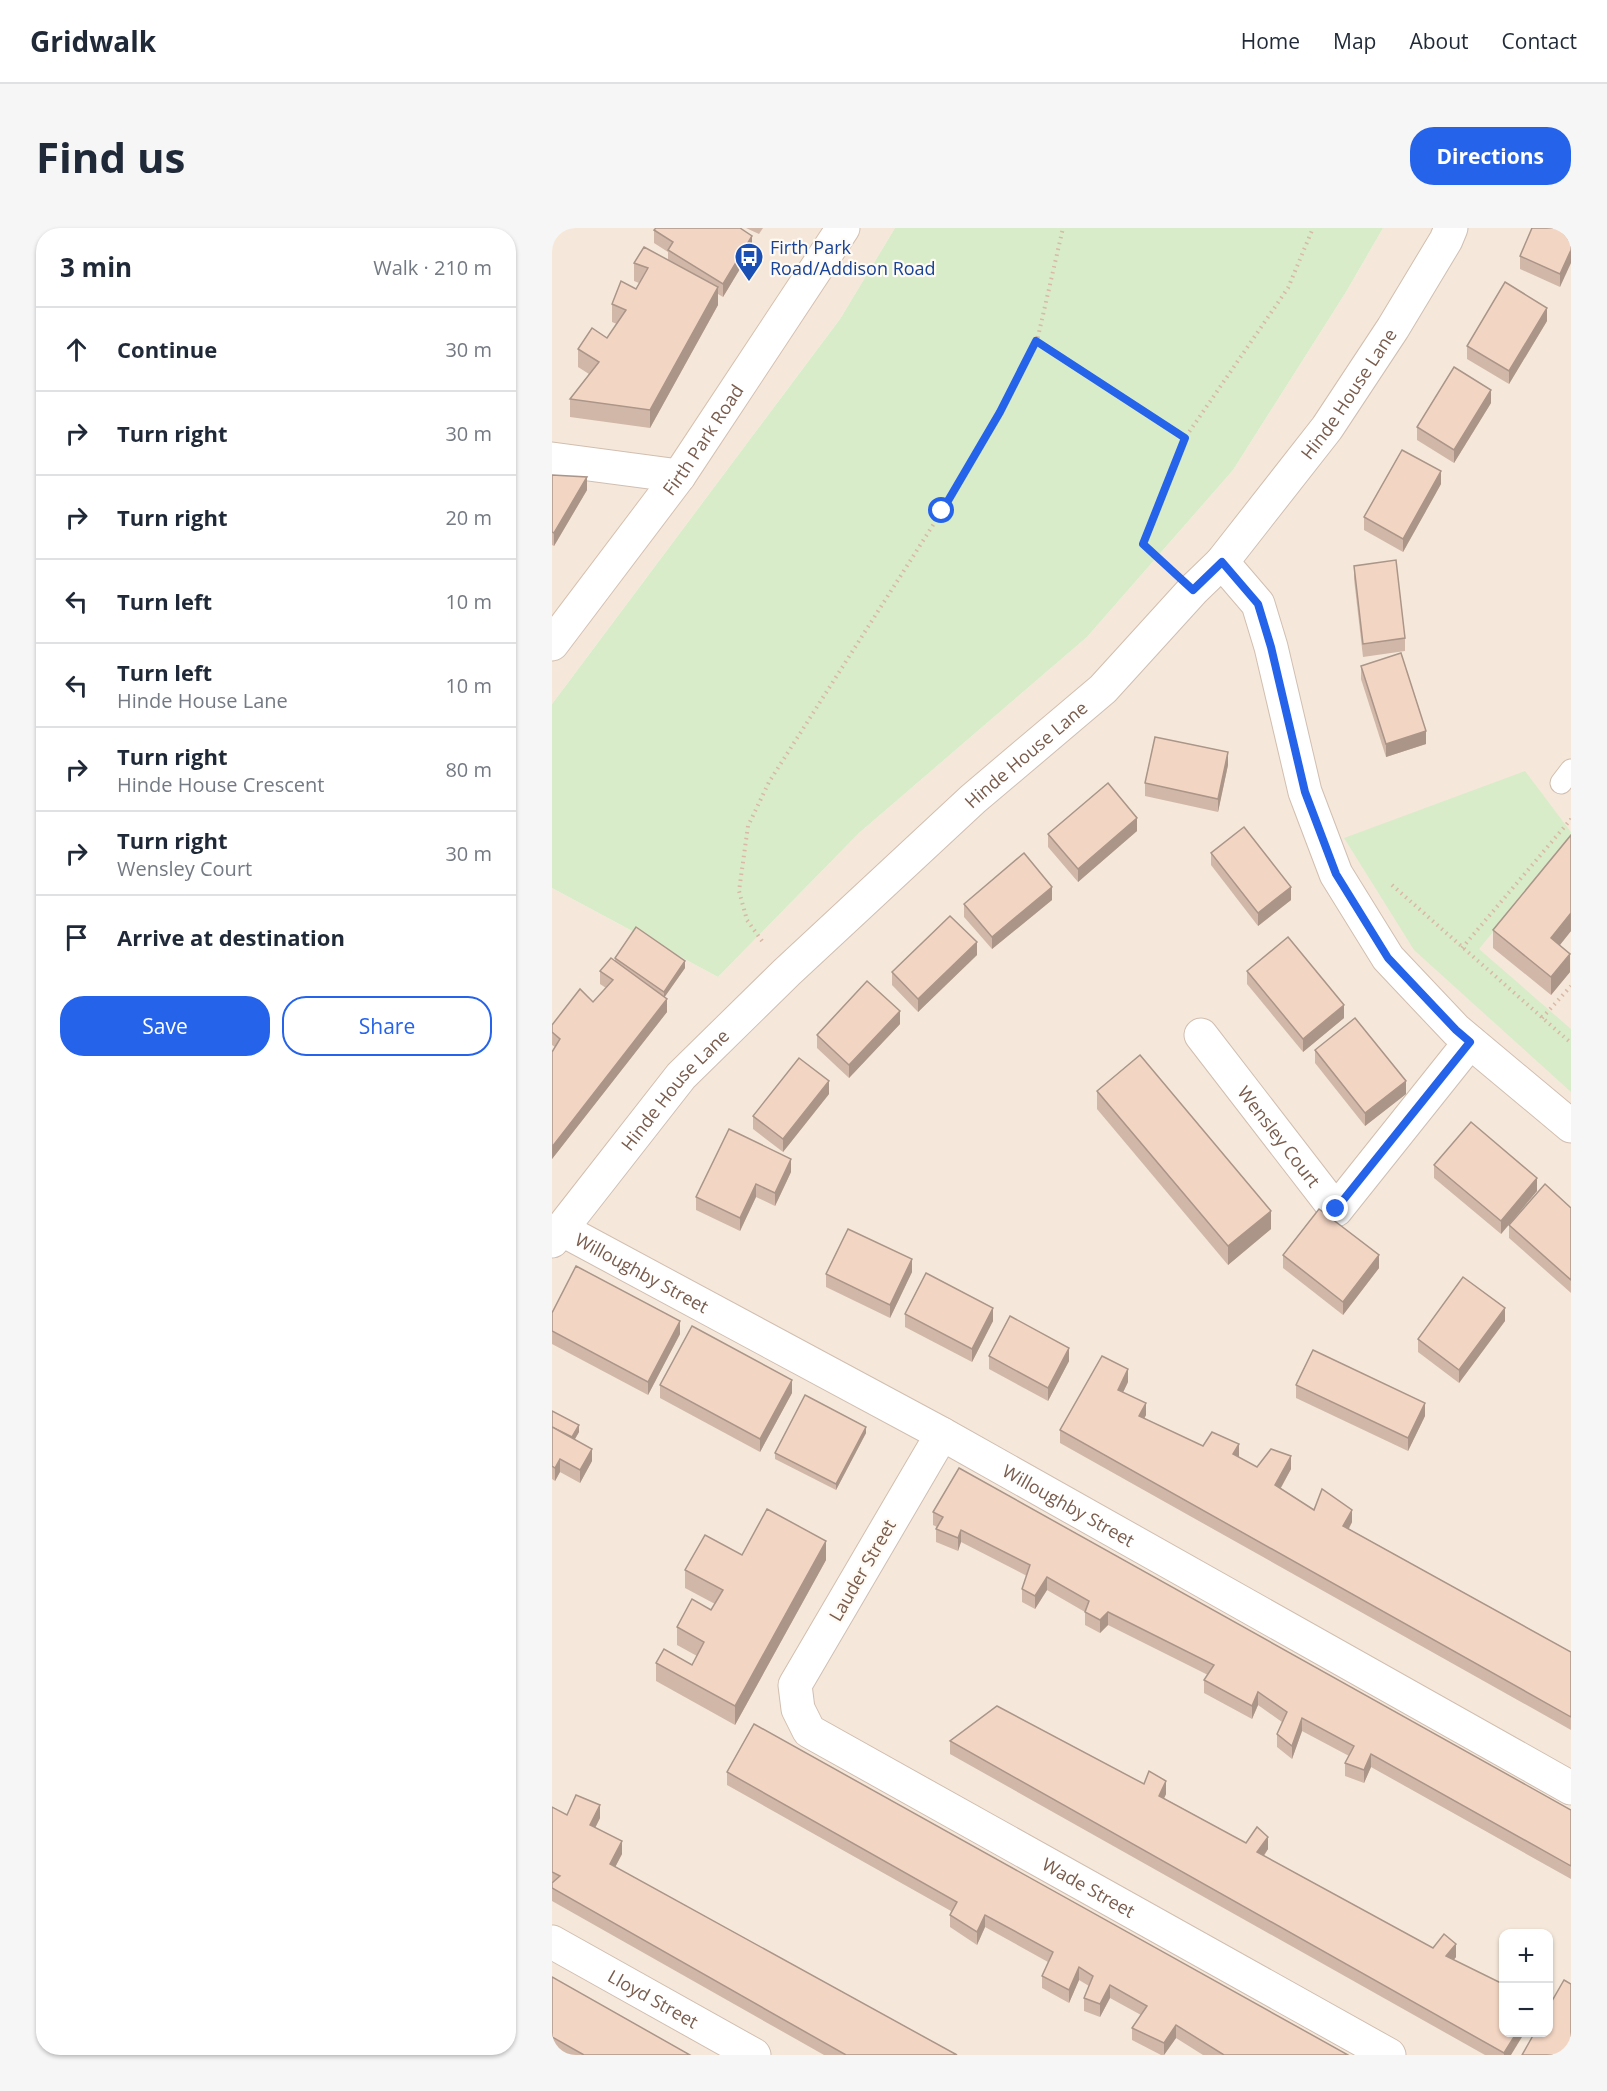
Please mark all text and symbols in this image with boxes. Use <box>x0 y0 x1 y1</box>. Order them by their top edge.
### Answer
text: Gridwalk <box>30 22 156 60</box>
text: Home <box>1241 27 1300 55</box>
text: Map <box>1333 27 1376 55</box>
text: About <box>1409 27 1469 55</box>
text: Contact <box>1502 27 1577 55</box>
button: Directions <box>1410 127 1571 185</box>
text: Find us <box>36 128 185 185</box>
place label: Firth Park Road/Addison Road <box>770 235 936 280</box>
bus stop icon: Firth Park Road/Addison Road <box>733 241 765 283</box>
text: 3 min <box>60 249 132 285</box>
text: Walk · 210 m <box>373 254 492 281</box>
street label: Hinde House Lane <box>1295 323 1402 464</box>
icon: ahead <box>60 333 93 366</box>
text: Continue <box>117 334 217 364</box>
text: 30 m <box>445 336 492 363</box>
street label: Firth Park Road <box>657 380 748 500</box>
icon: right <box>60 417 93 450</box>
text: Turn right <box>117 418 228 448</box>
text: 30 m <box>445 420 492 447</box>
route start <box>928 497 954 523</box>
icon: right <box>60 501 93 534</box>
text: Turn right <box>117 502 228 532</box>
text: 20 m <box>445 504 492 531</box>
icon: left <box>60 585 93 618</box>
text: Turn left <box>117 586 212 616</box>
text: 10 m <box>445 588 492 615</box>
text: Turn left <box>117 657 212 687</box>
icon: left <box>60 669 93 702</box>
text: 10 m <box>445 672 492 699</box>
text: Hinde House Lane <box>117 687 288 714</box>
street label: Hinde House Lane <box>959 696 1092 813</box>
text: Turn right <box>117 741 228 771</box>
icon: right <box>60 753 93 786</box>
text: 80 m <box>445 756 492 783</box>
text: Hinde House Crescent <box>117 771 324 798</box>
text: Turn right <box>117 825 228 855</box>
icon: right <box>60 837 93 870</box>
text: 30 m <box>445 840 492 867</box>
text: Wensley Court <box>117 855 252 882</box>
icon: arrive <box>60 921 93 954</box>
text: Arrive at destination <box>117 922 345 952</box>
button: Save <box>60 996 270 1056</box>
button: Share <box>282 996 492 1056</box>
street label: Hinde House Lane <box>615 1024 734 1155</box>
street label: Wensley Court <box>1233 1081 1326 1192</box>
route end <box>1322 1195 1348 1221</box>
street label: Willoughby Street <box>571 1227 713 1318</box>
street label: Willoughby Street <box>998 1459 1139 1552</box>
street label: Lauder Street <box>823 1515 901 1625</box>
street label: Wade Street <box>1038 1852 1139 1923</box>
map controls <box>1499 1929 1553 2037</box>
button: + <box>1499 1929 1553 1983</box>
street label: Lloyd Street <box>604 1964 703 2033</box>
button: − <box>1499 1983 1553 2037</box>

